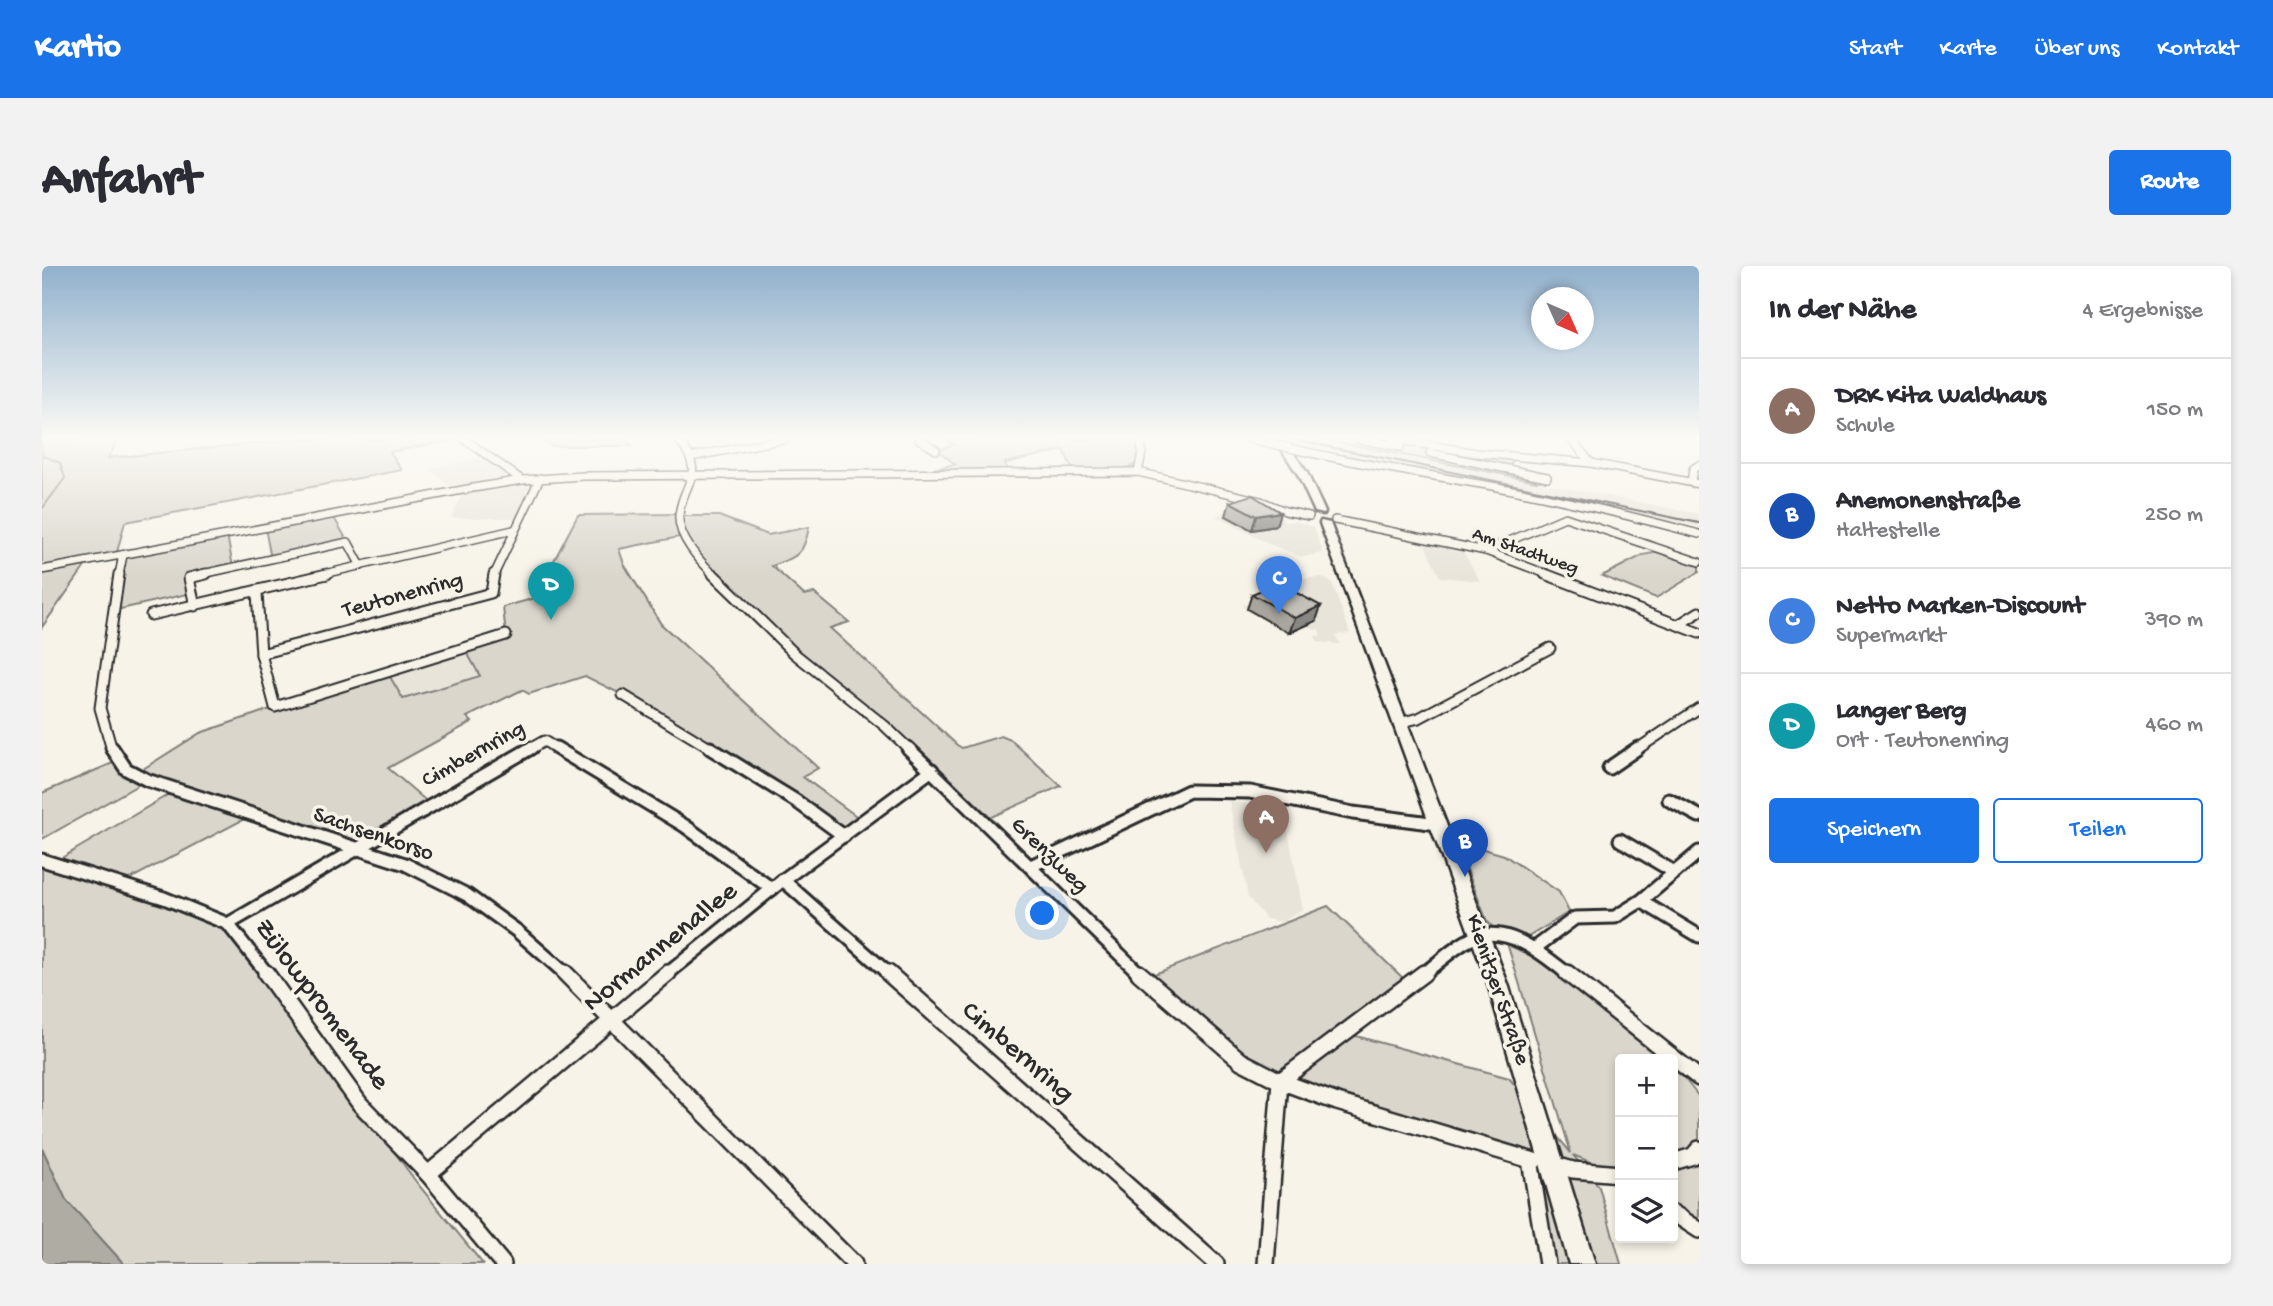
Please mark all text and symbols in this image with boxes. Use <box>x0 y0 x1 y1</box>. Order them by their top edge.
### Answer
text: Kartio <box>35 30 121 68</box>
text: Start <box>1849 35 1901 64</box>
text: Karte <box>1939 35 1997 64</box>
text: Über uns <box>2035 35 2119 64</box>
text: Kontakt <box>2157 35 2238 64</box>
button: Route <box>2109 150 2231 215</box>
text: Anfahrt <box>42 153 200 211</box>
north arrow <box>1531 287 1594 350</box>
text: In der Nähe <box>1769 294 1916 329</box>
text: 4 Ergebnisse <box>2082 298 2203 325</box>
text: DRK Kita Waldhaus <box>1836 382 2046 413</box>
text: A <box>1785 397 1799 424</box>
text: 150 m <box>2147 397 2203 424</box>
text: Schule <box>1836 413 1895 440</box>
text: Anemonenstraße <box>1836 487 2020 518</box>
text: B <box>1786 502 1798 529</box>
text: 250 m <box>2145 502 2203 529</box>
text: Haltestelle <box>1836 518 1940 545</box>
street label: Am Stadtweg <box>1469 523 1581 581</box>
pin: C <box>1256 556 1302 614</box>
pin: D <box>528 562 574 620</box>
street label: Teutonenring <box>338 567 466 626</box>
text: Netto Marken-Discount <box>1836 592 2084 623</box>
text: C <box>1786 607 1798 634</box>
text: 390 m <box>2145 607 2203 634</box>
text: Supermarkt <box>1836 623 1946 650</box>
text: Langer Berg <box>1836 697 1967 728</box>
text: D <box>1785 712 1800 739</box>
text: 460 m <box>2146 712 2203 739</box>
street label: Cimbernring <box>418 716 530 794</box>
text: Ort · Teutonenring <box>1836 728 2009 755</box>
pin: A <box>1243 795 1289 853</box>
button: Speichern <box>1769 798 1979 863</box>
button: Teilen <box>1993 798 2203 863</box>
street label: Sachsenkorso <box>309 802 437 868</box>
street label: Grenzweg <box>1004 812 1094 900</box>
pin: B <box>1442 819 1488 877</box>
street label: Normannenallee <box>577 875 745 1020</box>
your location <box>1025 896 1059 930</box>
street label: Kienitzer Straße <box>1459 911 1536 1070</box>
street label: Zülowpromenade <box>246 913 396 1098</box>
street label: Cimbernring <box>954 995 1080 1111</box>
map controls <box>1615 1054 1678 1243</box>
button: + <box>1615 1054 1678 1117</box>
button: − <box>1615 1117 1678 1180</box>
button: layers <box>1615 1180 1678 1243</box>

